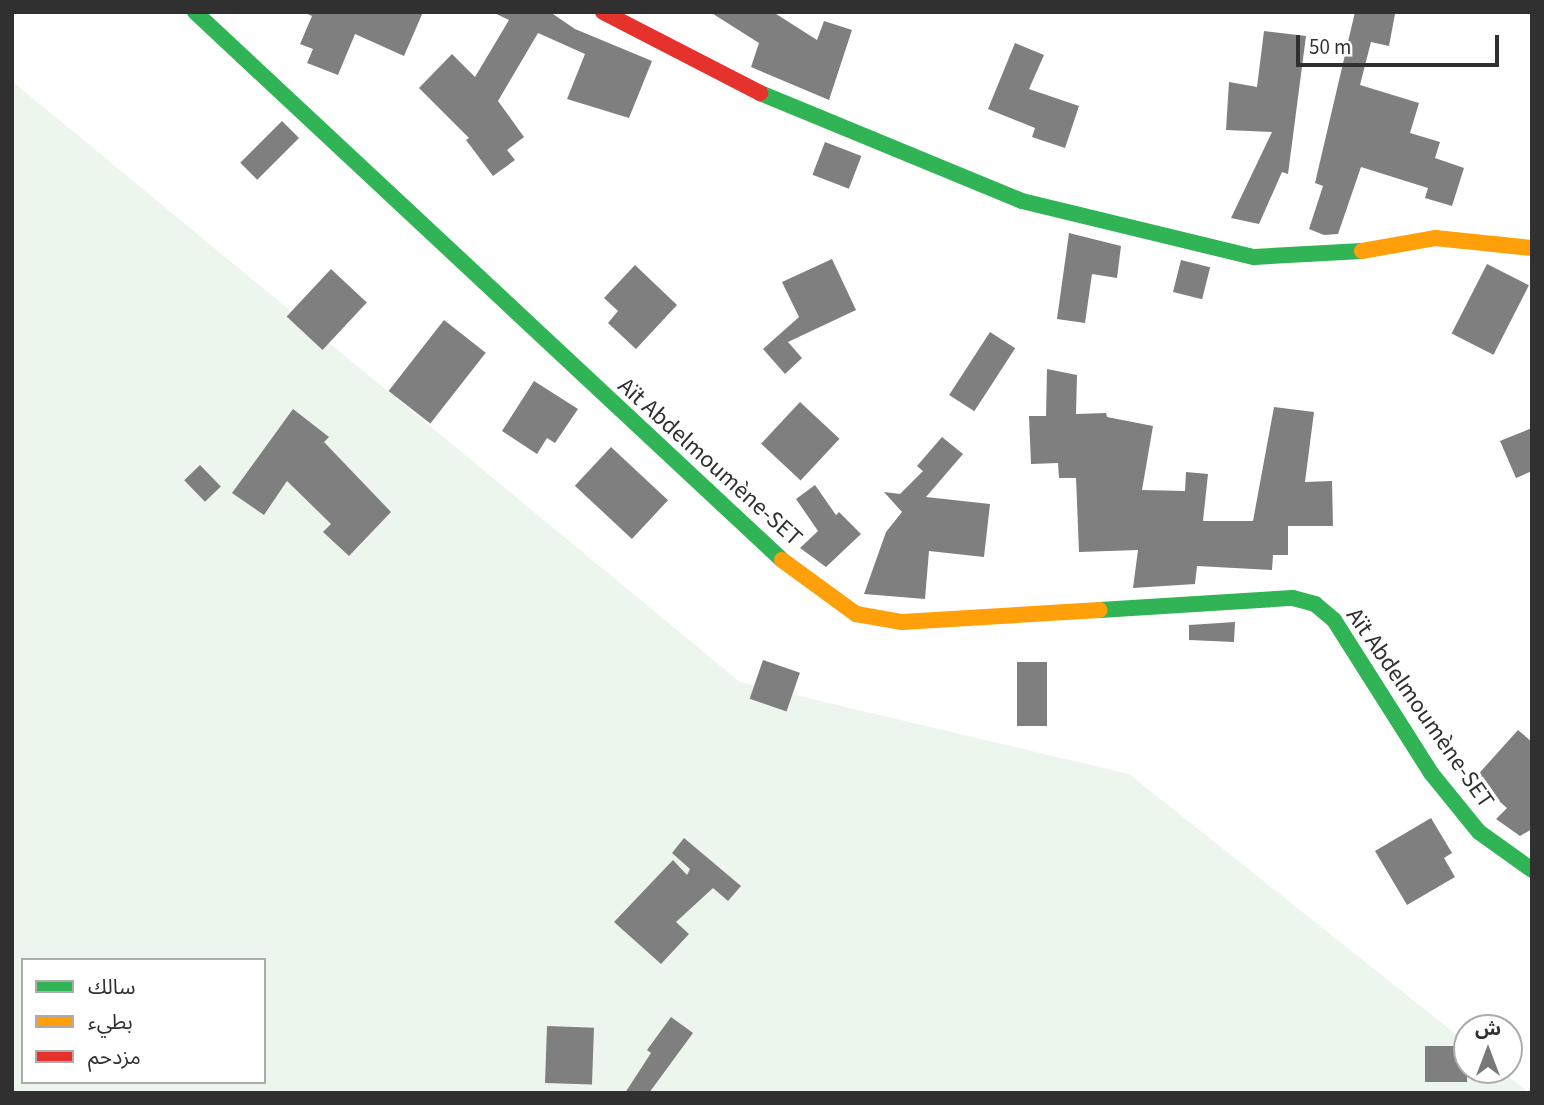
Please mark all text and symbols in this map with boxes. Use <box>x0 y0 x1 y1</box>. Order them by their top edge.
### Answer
scale bar <box>1299 21 1502 65</box>
text: 50 m <box>1309 32 1351 62</box>
street label: Aït Abdelmoumène-SET <box>612 372 808 552</box>
street label: Aït Abdelmoumène-SET <box>1340 602 1500 814</box>
legend <box>21 958 266 1084</box>
text: سالك <box>88 972 135 1002</box>
text: بطيء <box>88 1007 133 1037</box>
north arrow <box>1453 1014 1523 1084</box>
text: ش <box>1475 1016 1501 1043</box>
text: مزدحم <box>88 1042 141 1072</box>

